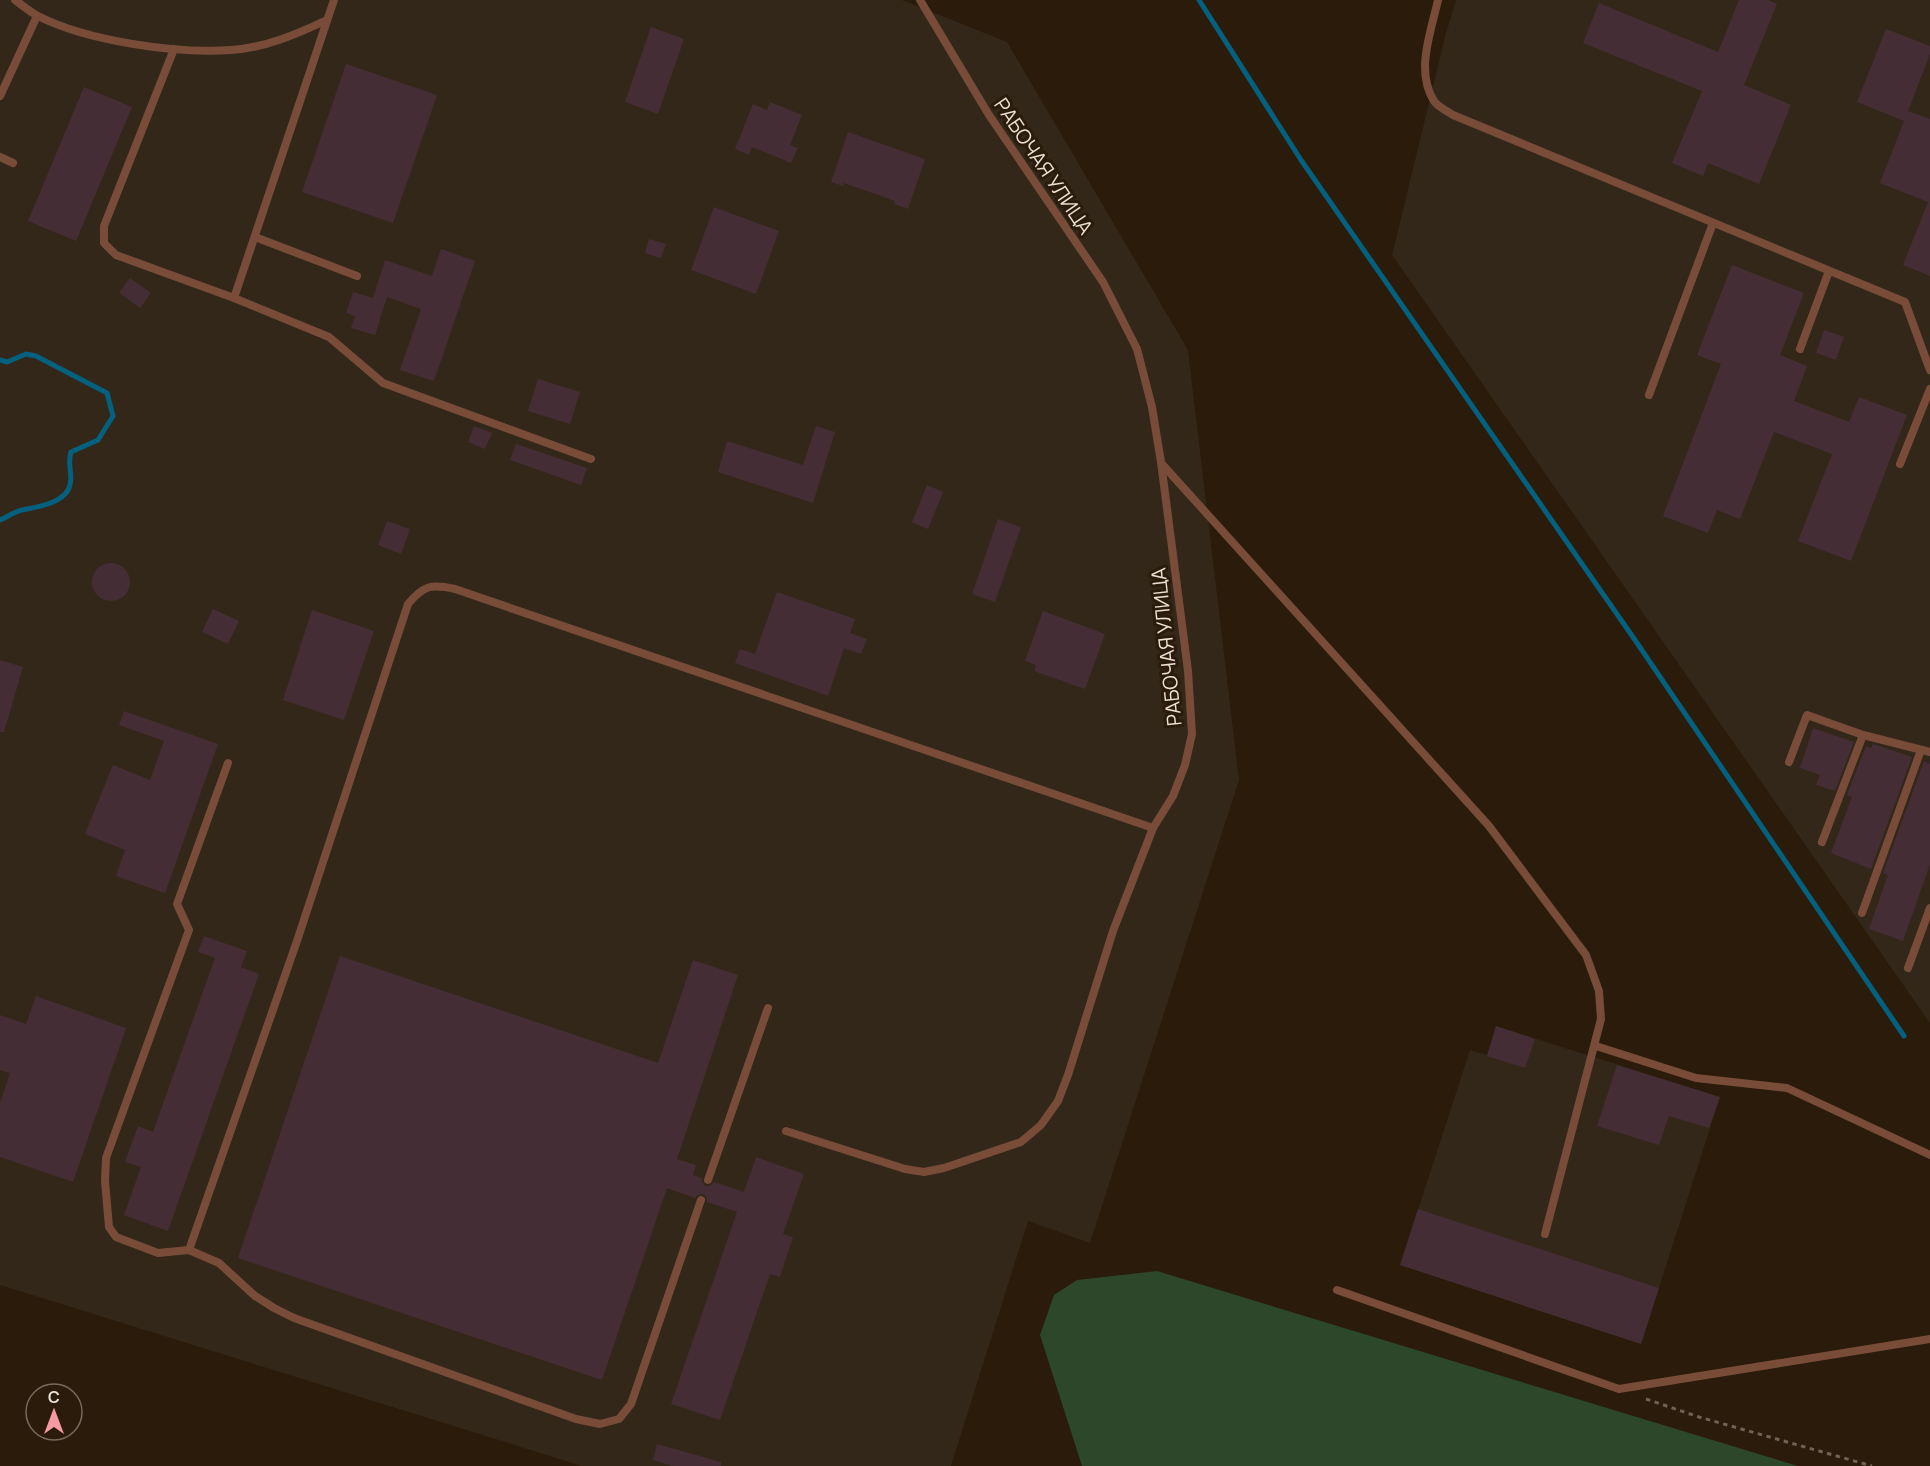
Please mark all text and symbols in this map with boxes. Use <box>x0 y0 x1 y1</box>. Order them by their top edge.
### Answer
street label: РАБОЧАЯ УЛИЦА <box>988 93 1100 240</box>
street label: РАБОЧАЯ УЛИЦА <box>1144 566 1188 727</box>
north arrow <box>24 1382 84 1442</box>
text: С <box>48 1386 60 1408</box>

